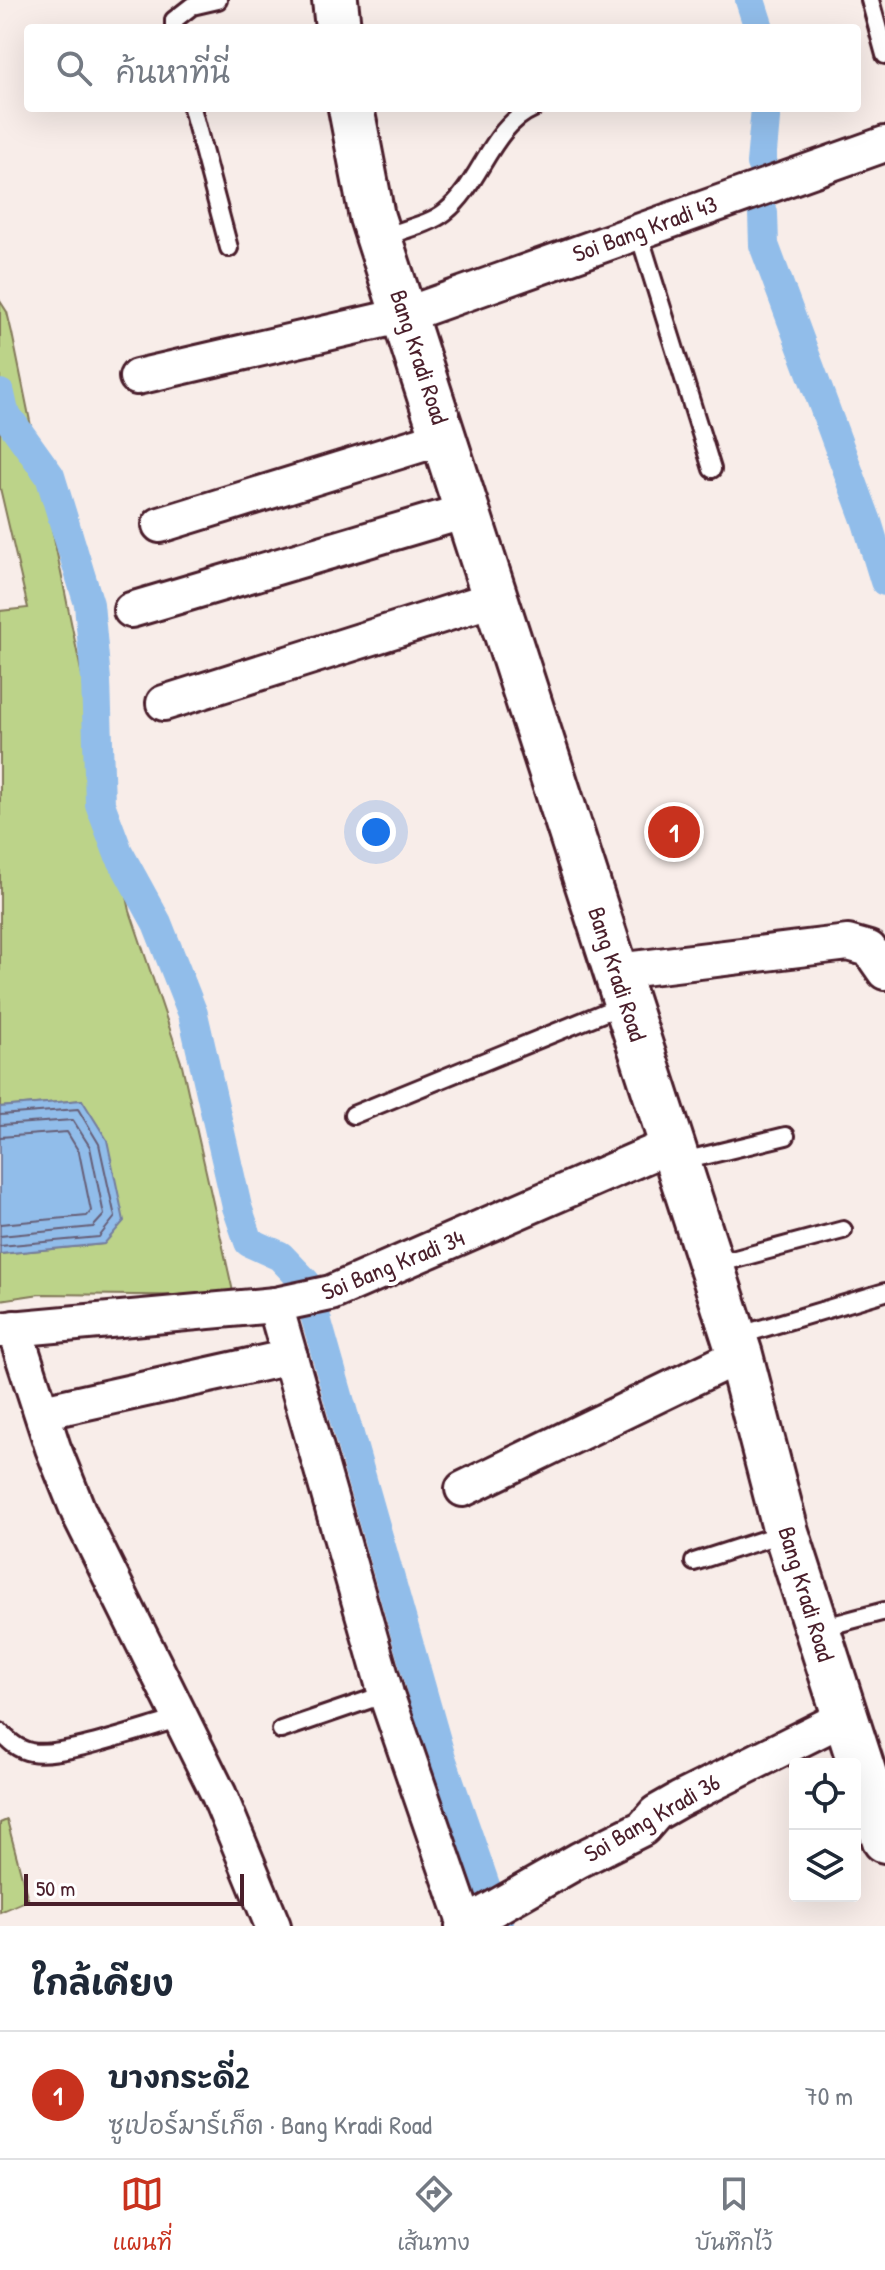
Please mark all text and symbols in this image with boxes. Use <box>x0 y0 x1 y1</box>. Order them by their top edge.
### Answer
search box <box>24 24 861 112</box>
icon: search <box>52 46 96 90</box>
text: ค้นหาที่นี่ <box>116 52 230 92</box>
street label: Soi Bang Kradi 43 <box>568 187 721 269</box>
street label: Bang Kradi Road <box>383 285 457 428</box>
pin: 1 <box>648 802 700 862</box>
your location <box>356 812 396 852</box>
street label: Bang Kradi Road <box>581 902 655 1045</box>
street label: Soi Bang Kradi 34 <box>316 1221 469 1307</box>
street label: Bang Kradi Road <box>771 1522 843 1665</box>
map controls <box>789 1758 861 1902</box>
button: locate <box>789 1758 861 1830</box>
street label: Soi Bang Kradi 36 <box>578 1765 725 1869</box>
button: layers <box>789 1830 861 1902</box>
scale bar <box>24 1870 244 1906</box>
text: 50 m <box>36 1873 75 1903</box>
text: ใกล้เคียง <box>32 1960 174 2006</box>
text: บางกระดี่2 <box>108 2057 249 2097</box>
text: 1 <box>53 2078 63 2113</box>
text: 70 m <box>805 2078 853 2113</box>
text: ซูเปอร์มาร์เก็ต · Bang Kradi Road <box>108 2107 432 2142</box>
tab: แผนที่ <box>113 2172 172 2258</box>
tab: เส้นทาง <box>397 2172 470 2258</box>
tab: บันทึกไว้ <box>695 2172 772 2258</box>

